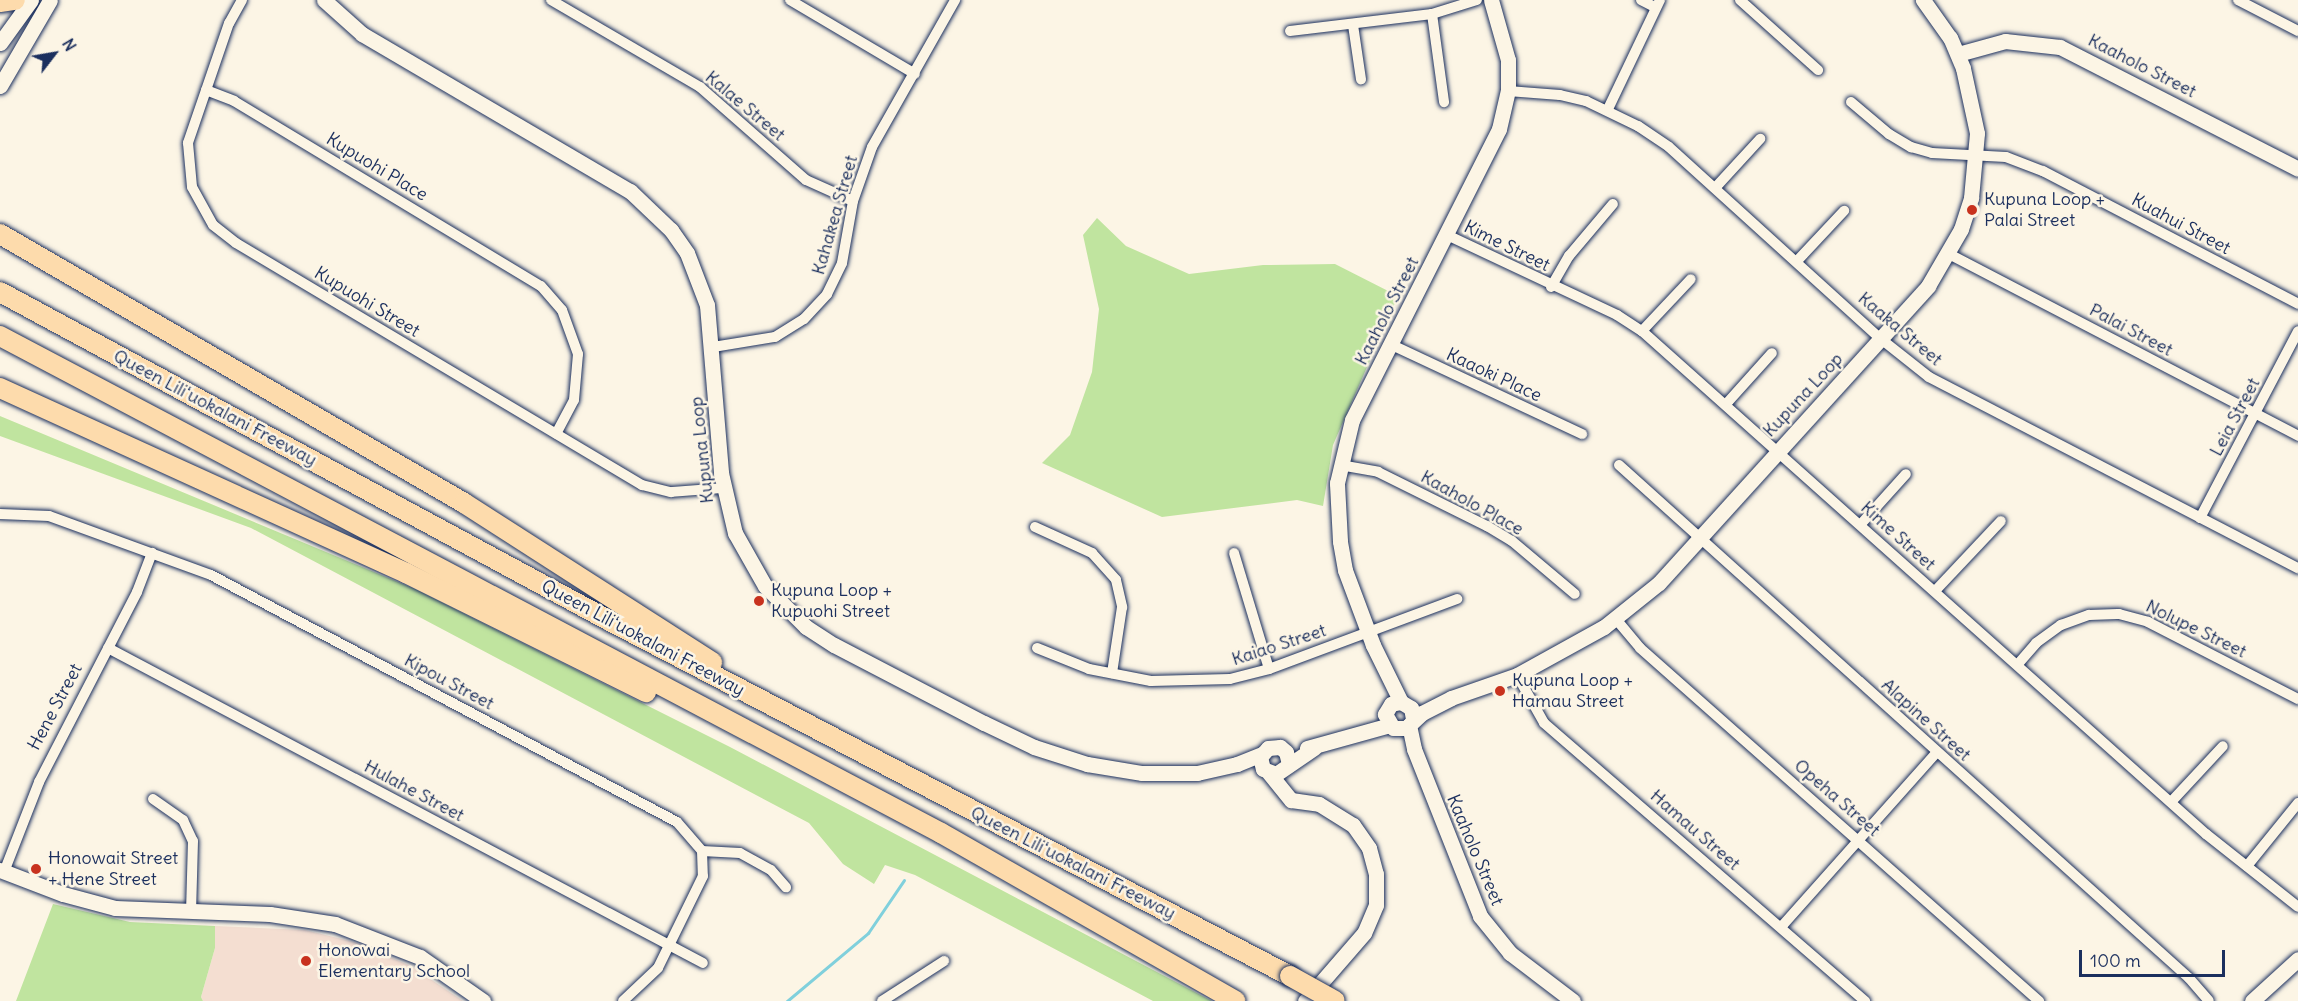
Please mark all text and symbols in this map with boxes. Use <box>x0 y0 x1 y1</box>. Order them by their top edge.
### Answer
north arrow <box>24 24 84 84</box>
street label: Kaaholo Street <box>2084 29 2200 103</box>
text: N <box>58 35 81 55</box>
street label: Kalae Street <box>701 66 789 146</box>
street label: Kupuohi Place <box>322 128 432 206</box>
street label: Kahakea Street <box>808 153 862 277</box>
place label: Kupuna Loop + Palai Street <box>1984 189 2105 232</box>
street label: Kuahui Street <box>2128 189 2234 259</box>
marker: Kupuna Loop + Palai Street <box>1965 203 1979 217</box>
street label: Kime Street <box>1460 216 1554 276</box>
street label: Kaaholo Street <box>1350 253 1424 369</box>
street label: Kupuohi Street <box>310 262 424 342</box>
street label: Kaaka Street <box>1854 288 1946 370</box>
street label: Palai Street <box>2086 299 2176 361</box>
street label: Kaaoki Place <box>1443 344 1545 406</box>
street label: Queen Liliʻuokalani Freeway <box>110 345 320 471</box>
street label: Kupuna Loop <box>1759 348 1847 442</box>
street label: Leia Street <box>2205 374 2265 460</box>
street label: Kupuna Loop <box>686 396 718 504</box>
street label: Kaaholo Place <box>1417 466 1527 540</box>
street label: Kime Street <box>1856 497 1940 575</box>
street label: Queen Liliʻuokalani Freeway <box>538 575 748 701</box>
place label: Kupuna Loop + Kupuohi Street <box>771 580 892 622</box>
marker: Kupuna Loop + Kupuohi Street <box>752 594 766 608</box>
street label: Nolupe Street <box>2142 595 2250 663</box>
street label: Kaiao Street <box>1229 620 1329 670</box>
street label: Kipou Street <box>401 649 497 715</box>
street label: Hene Street <box>23 660 87 754</box>
place label: Kupuna Loop + Hamau Street <box>1512 670 1633 712</box>
street label: Alapine Street <box>1877 674 1975 766</box>
marker: Kupuna Loop + Hamau Street <box>1493 684 1507 698</box>
street label: Opeha Street <box>1790 755 1884 841</box>
street label: Hulahe Street <box>360 756 468 826</box>
street label: Hamau Street <box>1646 785 1744 875</box>
street label: Kaaholo Street <box>1442 791 1508 909</box>
street label: Queen Liliʻuokalani Freeway <box>967 802 1179 924</box>
place label: Honowait Street + Hene Street <box>48 848 178 890</box>
marker: Honowait Street + Hene Street <box>29 862 43 876</box>
scale bar <box>2082 938 2228 976</box>
place label: Honowai Elementary School <box>318 940 470 982</box>
text: 100 m <box>2090 949 2141 972</box>
marker: Honowai Elementary School <box>299 954 313 968</box>

